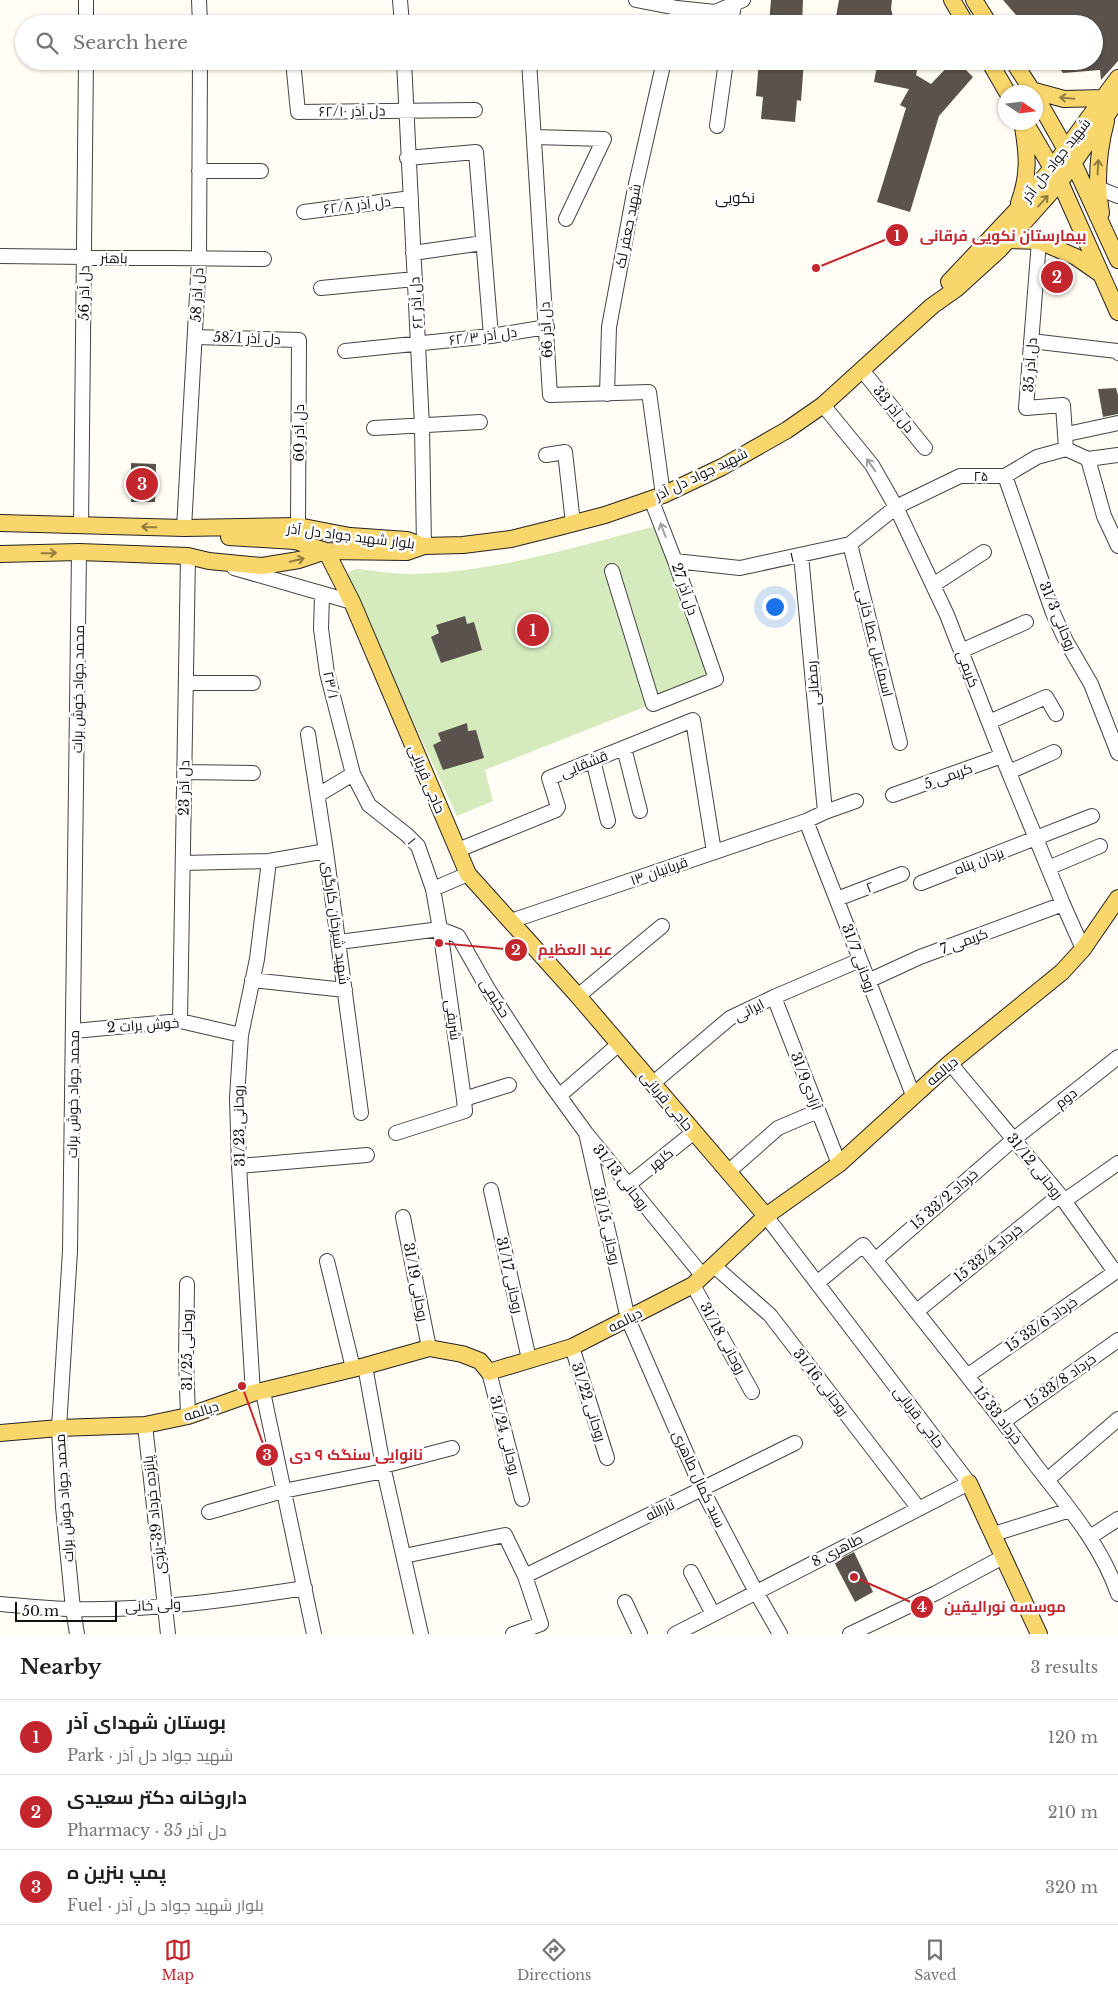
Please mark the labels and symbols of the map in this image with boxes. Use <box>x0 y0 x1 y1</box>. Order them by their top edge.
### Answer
north arrow <box>998 85 1043 130</box>
one-way arrow <box>1059 94 1075 103</box>
street label: دل آذر ۶۲/۱۰ <box>319 101 385 121</box>
street label: شهید جواد دل آذر <box>1017 115 1094 206</box>
one-way arrow <box>1093 159 1103 175</box>
street label: شهید جعفر لک <box>611 182 645 270</box>
district label: نکویی <box>715 188 755 208</box>
street label: دل آذر ۶۲/۸ <box>322 192 392 218</box>
one-way arrow <box>1038 194 1049 207</box>
callout: بیمارستان نکویی فرقانی <box>884 220 1096 250</box>
text: 1 <box>894 226 901 245</box>
text: بیمارستان نکویی فرقانی <box>920 226 1086 245</box>
street label: باهنر <box>99 249 128 267</box>
pin: 2 <box>1041 258 1073 296</box>
street label: دل آذر 56 <box>75 265 93 321</box>
street label: دل آذر 58 <box>187 267 207 323</box>
street label: دل آذر ۶۲ <box>405 276 427 330</box>
street label: دل آذر 66 <box>536 301 556 359</box>
street label: دل آذر ۶۲/۳ <box>448 323 518 349</box>
street label: دل آذر 58/1 <box>213 328 281 348</box>
street label: دل آذر 35 <box>1019 337 1041 393</box>
street label: دل آذر 33 <box>870 382 918 436</box>
street label: دل آذر 60 <box>290 404 308 462</box>
street label: شهید جواد دل آذر <box>651 444 750 505</box>
one-way arrow <box>866 458 876 472</box>
pin: 3 <box>126 465 158 503</box>
street label: ۲۵ <box>973 467 989 485</box>
street label: بلوار شهید جواد دل آذر <box>285 519 416 553</box>
one-way arrow <box>142 522 158 532</box>
one-way arrow <box>658 523 667 538</box>
one-way arrow <box>40 548 56 557</box>
street label: ۱ <box>788 548 796 566</box>
one-way arrow <box>289 555 305 564</box>
street label: دل آذر 27 <box>668 561 702 617</box>
street label: روحانی 31/3 <box>1035 579 1081 653</box>
street label: اسماعیل عطا خانی <box>853 587 897 699</box>
your location <box>762 594 788 620</box>
pin: 1 <box>517 611 549 649</box>
street label: محمد جواد خوش برات <box>68 625 88 753</box>
street label: کریمی <box>953 648 983 690</box>
street label: رمضانی <box>802 660 824 706</box>
street label: ۲۳/۱ <box>319 670 343 700</box>
street label: حاجی قربانی <box>405 742 449 816</box>
street label: قشقایی <box>558 746 610 782</box>
street label: کریمی 5 <box>921 759 975 793</box>
street label: دل آذر 23 <box>175 760 193 816</box>
street label: ۱ <box>404 834 420 848</box>
street label: یزدان پناه <box>952 843 1007 880</box>
street label: ۱۳ قربانیان <box>628 853 690 889</box>
street label: شهید شیرخان کارگری <box>318 860 354 986</box>
street label: ۲ <box>863 877 877 897</box>
street label: روحانی 31/7 <box>838 921 880 995</box>
street label: کریمی 7 <box>938 924 990 958</box>
callout: عبد العظيم <box>503 935 623 965</box>
text: 2 <box>511 940 521 959</box>
text: عبد العظيم <box>538 940 612 960</box>
street label: حکیمی <box>476 975 514 1021</box>
street label: ایرانی <box>731 995 767 1025</box>
street label: شریفی <box>441 999 465 1041</box>
street label: خوش برات 2 <box>106 1014 180 1036</box>
street label: محمد جواد خوش برات <box>63 1030 83 1158</box>
street label: آزادی31/9 <box>787 1049 825 1113</box>
street label: دیالمه <box>922 1053 962 1089</box>
street label: حاجی قربانی <box>637 1067 697 1135</box>
street label: دوم <box>1051 1084 1081 1113</box>
street label: روحانی 31/23 <box>229 1085 249 1167</box>
street label: روحانی 31/12 <box>1003 1129 1067 1203</box>
street label: روحانی 31/13 <box>589 1140 653 1214</box>
street label: کلهر <box>644 1144 677 1175</box>
street label: 15 خرداد 33/2 <box>906 1165 982 1233</box>
street label: روحانی 31/15 <box>589 1186 625 1266</box>
street label: 15 خرداد 33/4 <box>950 1220 1026 1286</box>
street label: روحانی 31/17 <box>492 1235 528 1315</box>
street label: روحانی 31/19 <box>400 1241 432 1323</box>
street label: 15 خرداد 33/6 <box>1001 1292 1081 1356</box>
street label: روحانی 31/18 <box>696 1299 750 1377</box>
street label: دیالمه <box>605 1304 645 1336</box>
street label: روحانی 31/25 <box>178 1309 196 1391</box>
street label: روحانی 31/16 <box>789 1345 853 1419</box>
street label: 15 خرداد 33/8 <box>1021 1350 1099 1412</box>
street label: روحانی 31/22 <box>568 1360 610 1444</box>
street label: 15 خرداد 33 <box>970 1382 1026 1448</box>
street label: حاجی قربانی <box>890 1383 948 1451</box>
street label: روحانی 31/24 <box>486 1393 524 1477</box>
street label: دیالمه <box>181 1397 221 1425</box>
street label: سید کمال طاهری <box>669 1427 729 1531</box>
street label: محمد جواد خوش برات <box>51 1433 77 1563</box>
callout: نانوایی سنگک ۹ دی <box>254 1440 433 1470</box>
text: 3 <box>262 1445 272 1464</box>
text: نانوایی سنگک ۹ دی <box>289 1445 423 1464</box>
street label: پانزده خرداد 39-یزدی <box>139 1454 170 1575</box>
street label: ثارالله <box>643 1495 678 1525</box>
street label: طاهری 8 <box>808 1530 866 1570</box>
callout: موسسه نورالیقین <box>909 1592 1076 1622</box>
street label: ولی خانی <box>125 1595 181 1615</box>
text: 4 <box>917 1597 927 1616</box>
text: موسسه نورالیقین <box>944 1597 1066 1616</box>
scale bar <box>15 1599 118 1622</box>

